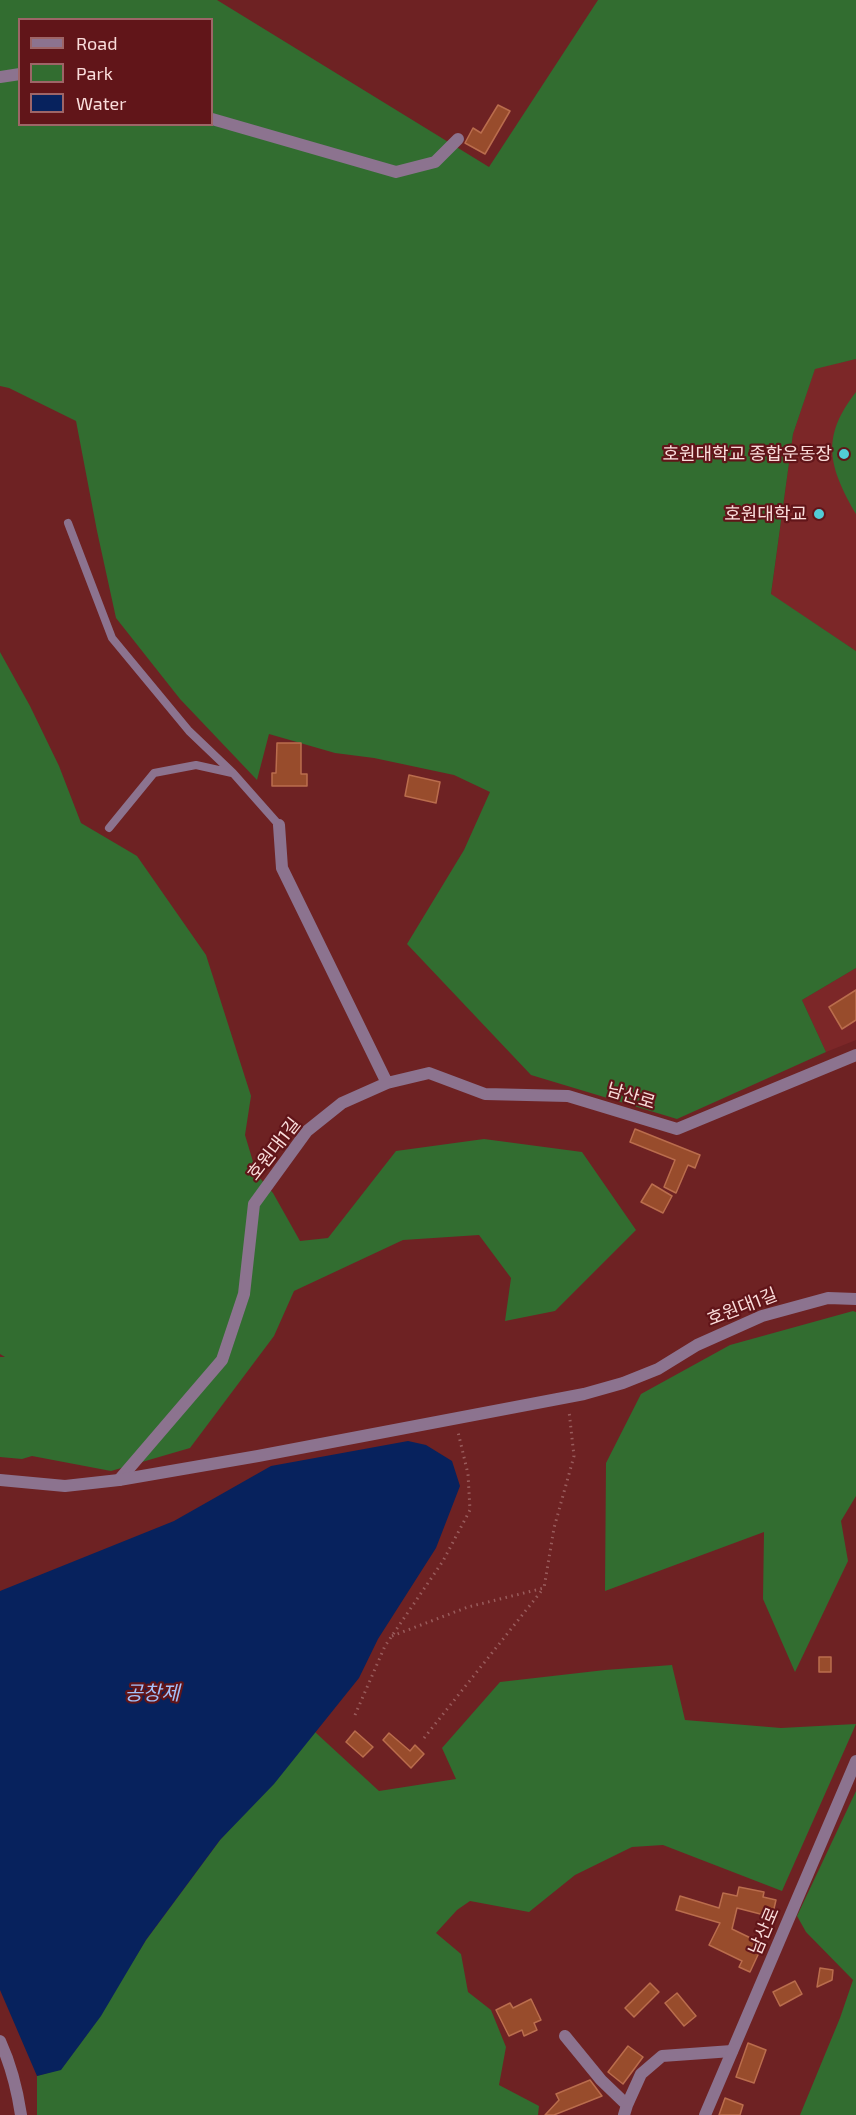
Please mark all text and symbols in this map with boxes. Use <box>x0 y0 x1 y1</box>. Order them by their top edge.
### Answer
legend <box>18 18 213 126</box>
text: Road <box>76 32 117 54</box>
text: Park <box>76 62 113 84</box>
text: Water <box>76 92 126 114</box>
place label: 호원대학교 종합운동장 <box>662 443 832 465</box>
marker: 호원대학교 종합운동장 <box>837 447 851 461</box>
place label: 호원대학교 <box>724 503 807 525</box>
marker: 호원대학교 <box>812 507 826 521</box>
street label: 남산로 <box>604 1078 658 1114</box>
street label: 호원대1길 <box>243 1113 305 1185</box>
street label: 호원대1길 <box>704 1284 780 1330</box>
water label: 공창제 <box>124 1681 180 1705</box>
street label: 남산로 <box>744 1904 784 1958</box>

